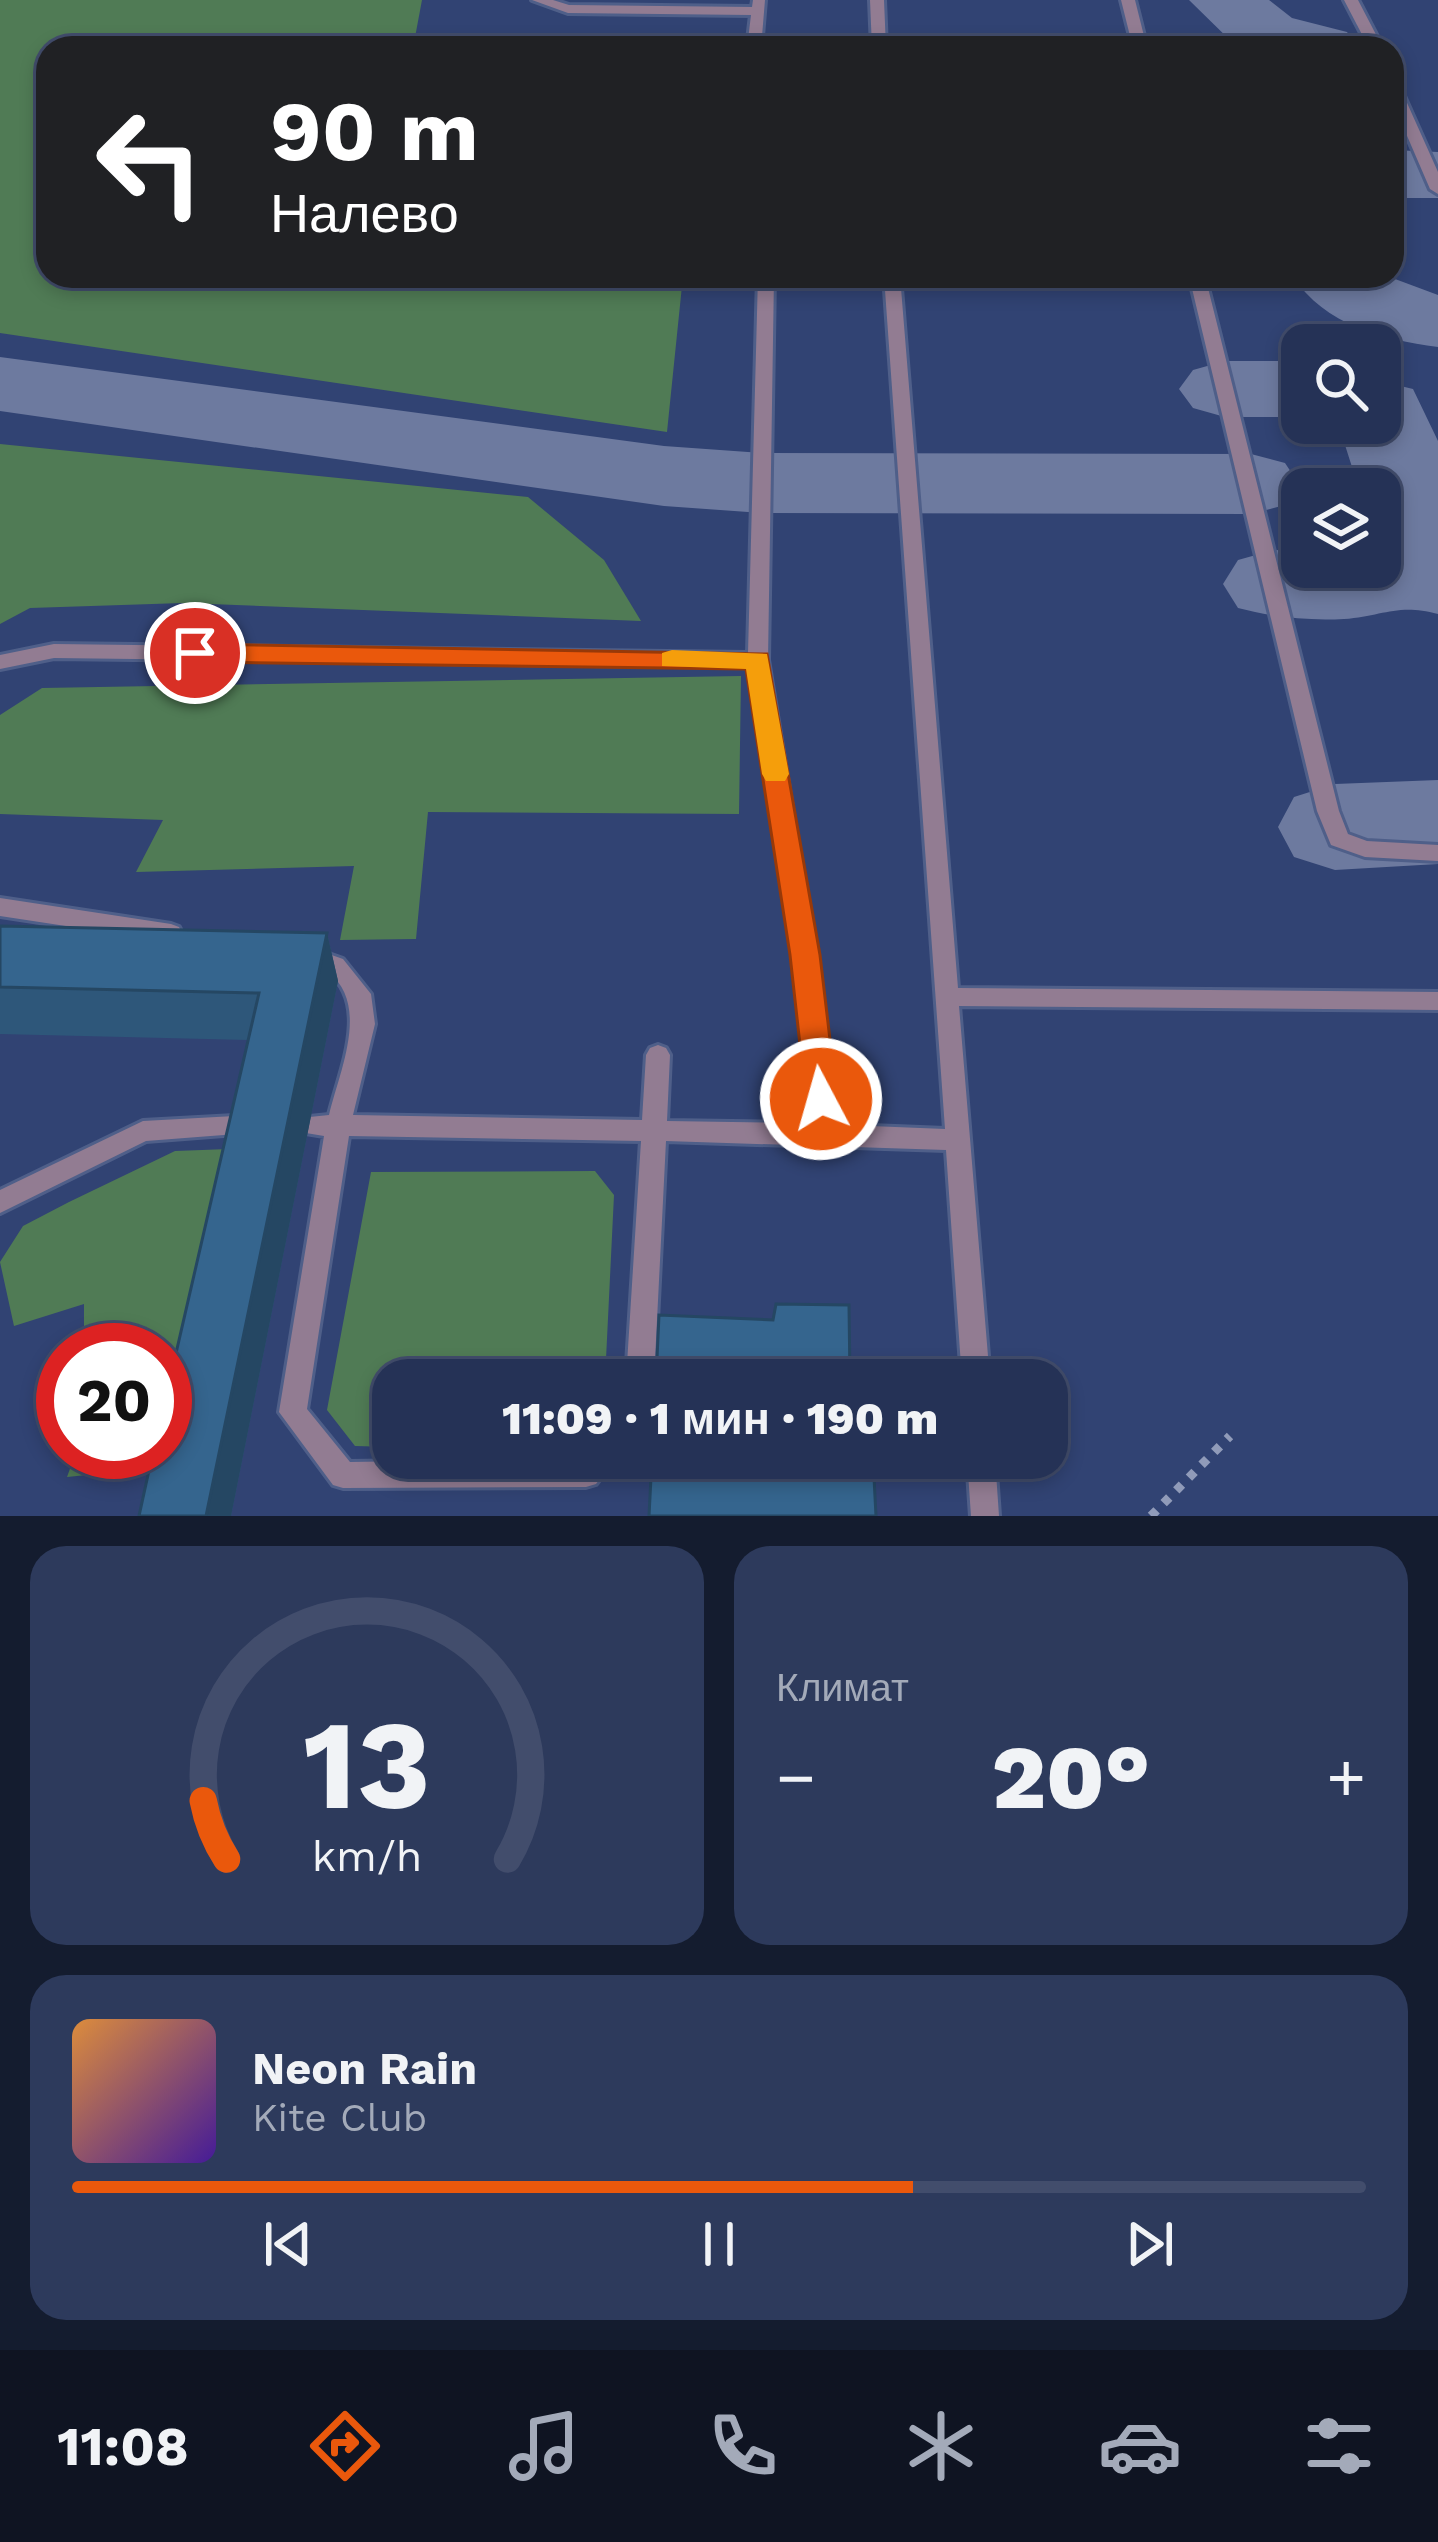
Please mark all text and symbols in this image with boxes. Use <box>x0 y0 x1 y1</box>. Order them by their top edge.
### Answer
text: 90 m <box>270 82 479 180</box>
icon: left <box>72 84 228 240</box>
text: Налево <box>270 182 459 245</box>
map controls <box>1281 324 1401 588</box>
button: search <box>1281 324 1401 444</box>
button: layers <box>1281 468 1401 588</box>
pin <box>144 602 246 704</box>
icon: arrive <box>162 620 228 686</box>
position arrow <box>758 1036 884 1162</box>
speed limit sign: 20 <box>36 1323 192 1479</box>
text: 11:09 · 1 мин · 190 m <box>502 1392 938 1445</box>
text: Климат <box>776 1665 909 1710</box>
text: 13 <box>303 1692 431 1838</box>
text: 20° <box>992 1724 1150 1830</box>
text: − <box>776 1739 816 1816</box>
text: + <box>1326 1739 1366 1816</box>
text: km/h <box>312 1830 422 1880</box>
text: Neon Rain <box>252 2042 477 2095</box>
text: Kite Club <box>252 2095 427 2140</box>
icon: previous <box>255 2211 321 2277</box>
icon: pause <box>686 2211 752 2277</box>
icon: next <box>1117 2211 1183 2277</box>
icon: directions <box>303 2404 387 2488</box>
icon: music <box>502 2404 586 2488</box>
icon: phone <box>701 2404 785 2488</box>
icon: climate <box>899 2404 983 2488</box>
icon: car <box>1098 2404 1182 2488</box>
icon: filters <box>1297 2404 1381 2488</box>
text: 11:08 <box>57 2415 189 2478</box>

